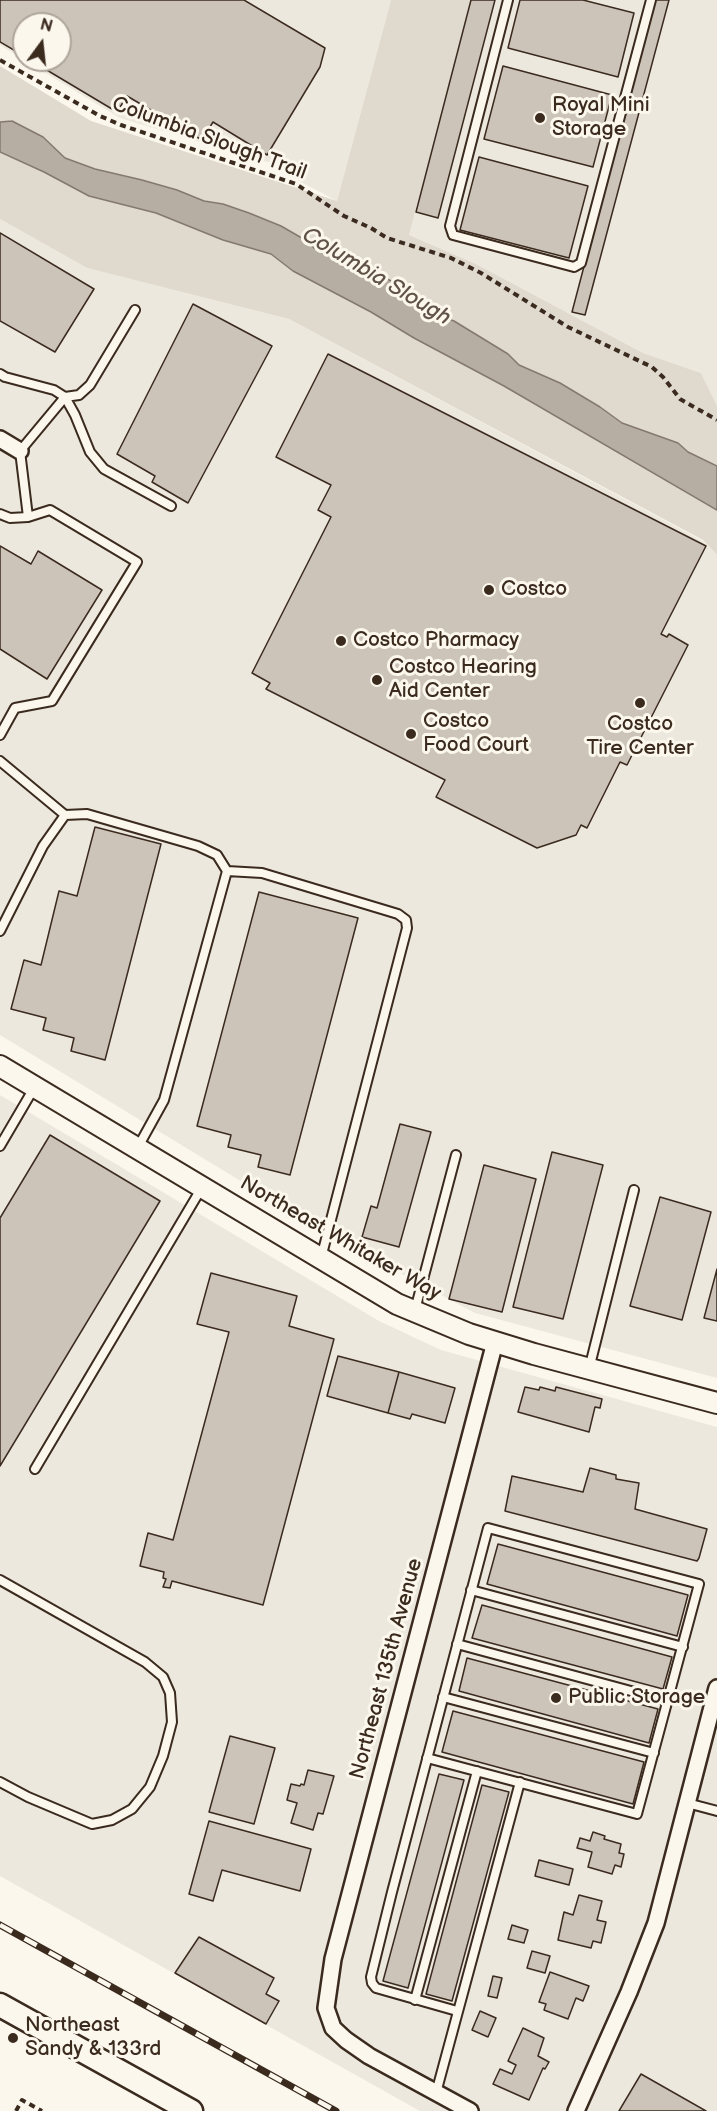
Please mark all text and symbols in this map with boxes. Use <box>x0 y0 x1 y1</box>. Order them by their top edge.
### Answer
north arrow <box>12 12 72 72</box>
text: N <box>38 15 55 37</box>
street label: Columbia Slough Trail <box>108 92 310 186</box>
place label: Royal Mini Storage <box>552 93 650 143</box>
marker: Royal Mini Storage <box>533 111 547 125</box>
water label: Columbia Slough <box>297 222 455 332</box>
place label: Costco <box>501 577 567 603</box>
marker: Costco <box>482 583 496 597</box>
place label: Costco Pharmacy <box>353 628 519 654</box>
marker: Costco Pharmacy <box>334 634 348 648</box>
place label: Costco Hearing Aid Center <box>389 655 537 705</box>
marker: Costco Hearing Aid Center <box>370 673 384 687</box>
marker: Costco Tire Center <box>633 696 647 710</box>
place label: Costco Food Court <box>423 709 529 759</box>
place label: Costco Tire Center <box>586 712 694 762</box>
marker: Costco Food Court <box>404 727 418 741</box>
street label: Northeast Whitaker Way <box>235 1171 445 1307</box>
street label: Northeast 135th Avenue <box>345 1556 429 1782</box>
place label: Public Storage <box>568 1685 705 1711</box>
marker: Public Storage <box>549 1691 563 1705</box>
place label: Northeast Sandy & 133rd <box>25 2013 161 2063</box>
marker: Northeast Sandy & 133rd <box>6 2031 20 2045</box>

